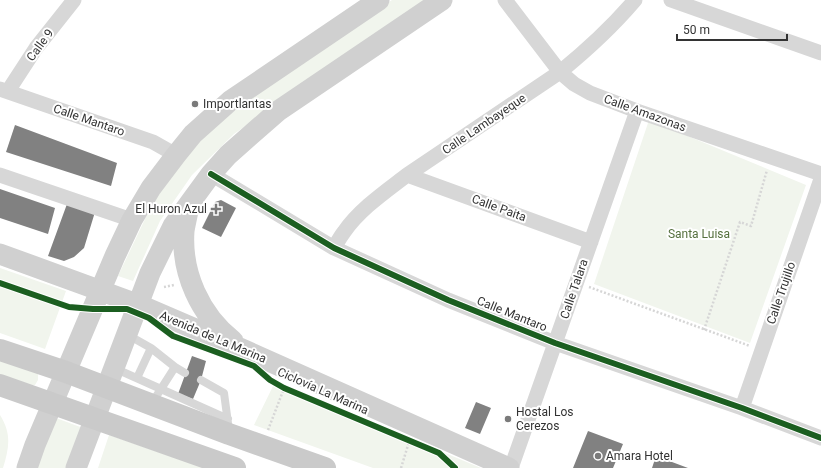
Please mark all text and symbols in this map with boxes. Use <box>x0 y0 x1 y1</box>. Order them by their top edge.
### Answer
scale bar <box>677 16 787 42</box>
text: 50 m <box>683 23 710 37</box>
street label: Calle 9 <box>24 26 56 64</box>
street label: Calle Lambayeque <box>439 91 529 157</box>
street label: Calle Amazonas <box>602 92 688 134</box>
place label: Importlantas <box>203 97 271 111</box>
marker: Importlantas <box>190 99 200 109</box>
street label: Calle Mantaro <box>52 101 127 139</box>
street label: Calle Paita <box>470 192 528 224</box>
place label: El Huron Azul <box>135 202 207 216</box>
marker: El Huron Azul <box>210 203 222 215</box>
park label: Santa Luisa <box>668 227 730 241</box>
street label: Calle Talara <box>557 257 591 321</box>
street label: Calle Trujillo <box>764 260 798 326</box>
street label: Calle Mantaro <box>475 294 549 334</box>
street label: Avenida de La Marina <box>157 308 269 366</box>
street label: Ciclovía La Marina <box>275 365 371 417</box>
place label: Hostal Los Cerezos <box>516 405 573 433</box>
marker: Hostal Los Cerezos <box>503 414 513 424</box>
place label: Amara Hotel <box>606 449 673 463</box>
marker: Amara Hotel <box>593 451 603 461</box>

